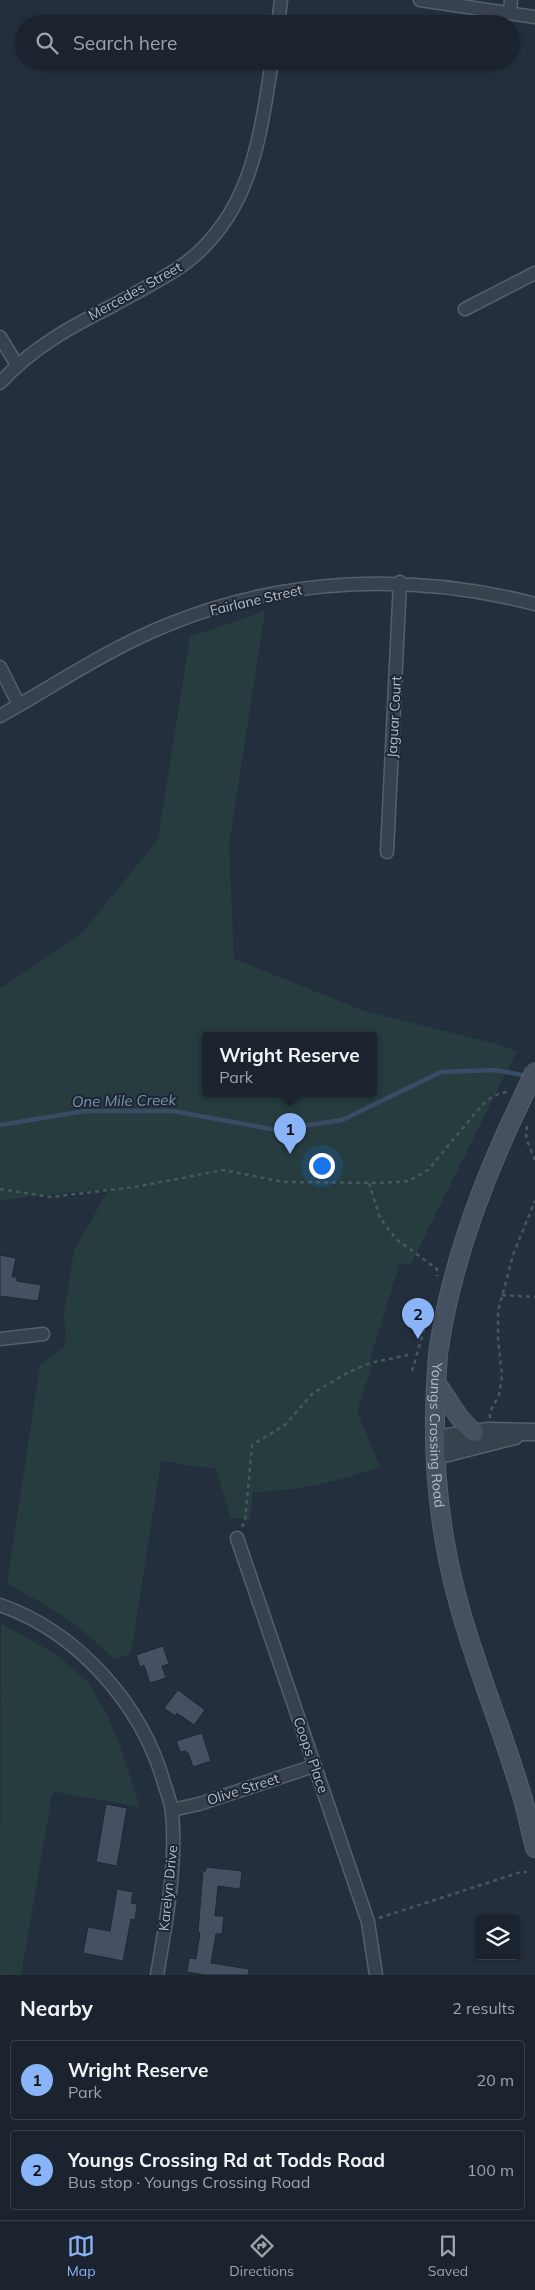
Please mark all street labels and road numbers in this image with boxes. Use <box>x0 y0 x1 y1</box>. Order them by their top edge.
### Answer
street label: Mercedes Street <box>85 258 185 324</box>
street label: Fairlane Street <box>208 581 304 619</box>
street label: Jaguar Court <box>383 675 405 759</box>
street label: Youngs Crossing Road <box>426 1361 449 1509</box>
street label: Coops Place <box>290 1715 332 1795</box>
street label: Olive Street <box>205 1769 281 1809</box>
street label: Karelyn Drive <box>155 1844 181 1932</box>

